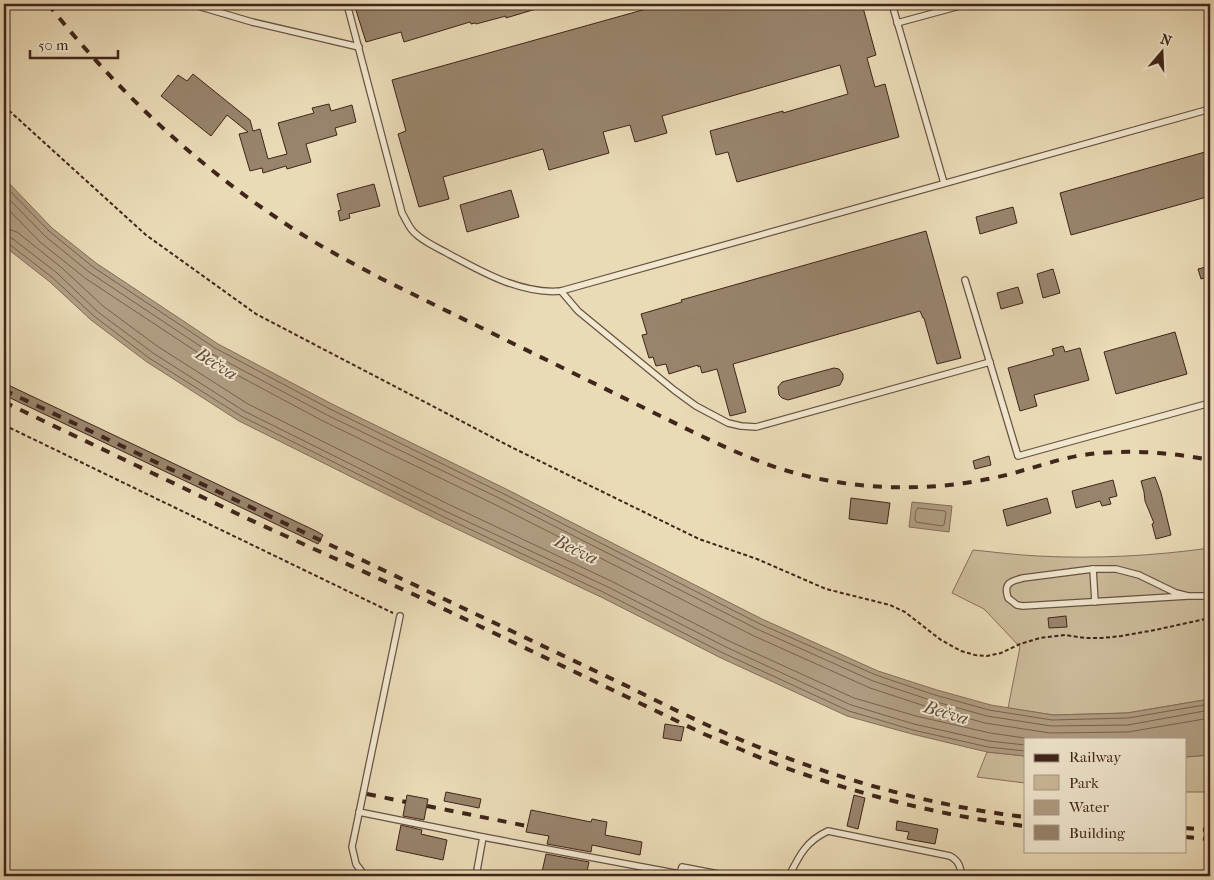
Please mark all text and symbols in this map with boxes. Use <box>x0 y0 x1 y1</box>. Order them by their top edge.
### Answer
scale bar <box>30 28 118 60</box>
north arrow <box>1136 28 1186 78</box>
text: N <box>1158 30 1174 50</box>
text: 50 m <box>38 36 69 54</box>
water label: Bečva <box>190 343 241 385</box>
water label: Bečva <box>550 530 601 569</box>
water label: Bečva <box>920 696 971 730</box>
legend <box>1024 738 1186 852</box>
text: Railway <box>1069 748 1122 766</box>
text: Park <box>1069 774 1099 792</box>
text: Water <box>1068 798 1109 816</box>
text: Building <box>1069 824 1126 842</box>

